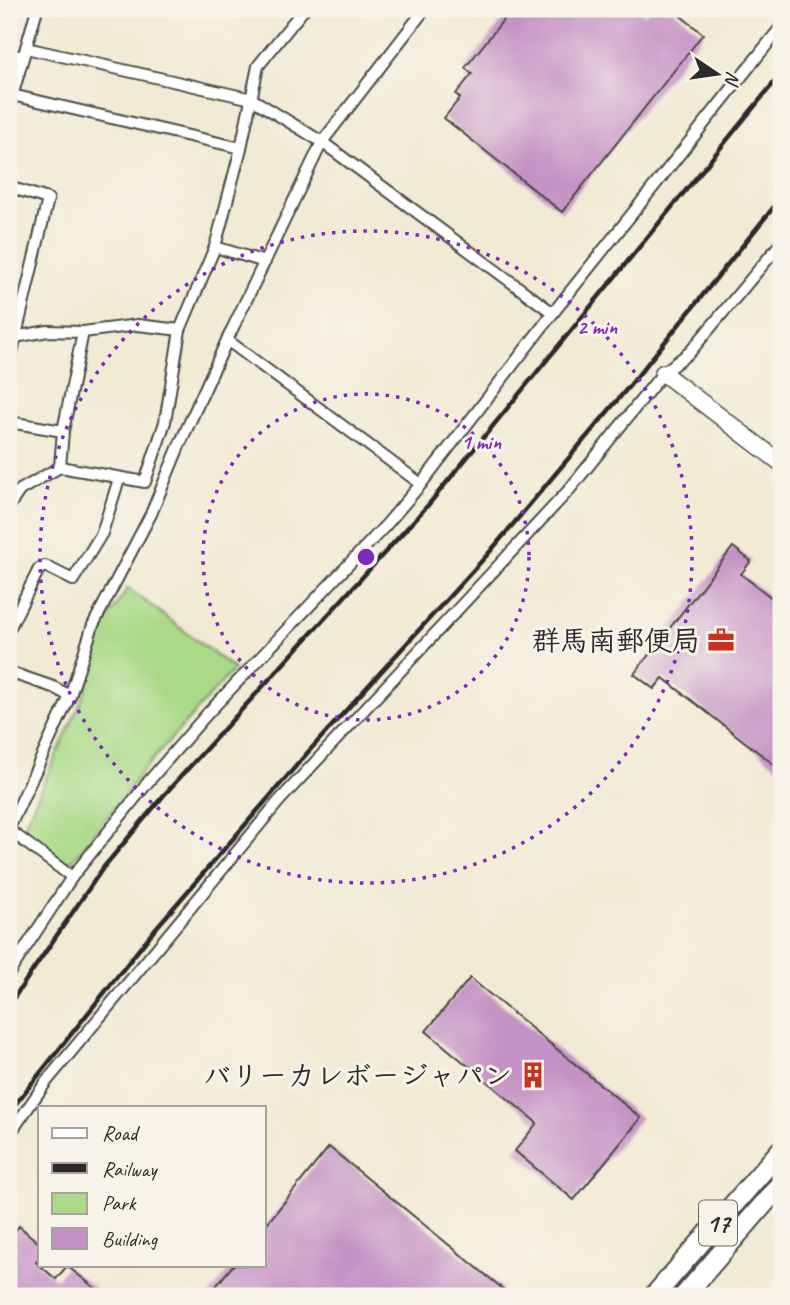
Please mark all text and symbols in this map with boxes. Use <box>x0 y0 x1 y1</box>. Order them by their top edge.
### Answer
north arrow <box>682 38 752 108</box>
text: N <box>719 69 746 89</box>
text: 2 min <box>577 314 617 340</box>
text: 1 min <box>461 429 501 455</box>
centre of rings <box>354 545 378 569</box>
place label: 群馬南郵便局 <box>532 623 700 658</box>
office icon: 群馬南郵便局 <box>706 625 736 655</box>
place label: バリーカレボージャパン <box>203 1058 512 1093</box>
building icon: バリーカレボージャパン <box>518 1060 548 1090</box>
legend <box>38 1106 266 1266</box>
text: Road <box>102 1120 141 1146</box>
text: Railway <box>102 1156 158 1182</box>
text: Park <box>102 1190 137 1216</box>
road number: 17 <box>699 1200 737 1246</box>
text: Building <box>102 1226 159 1252</box>

